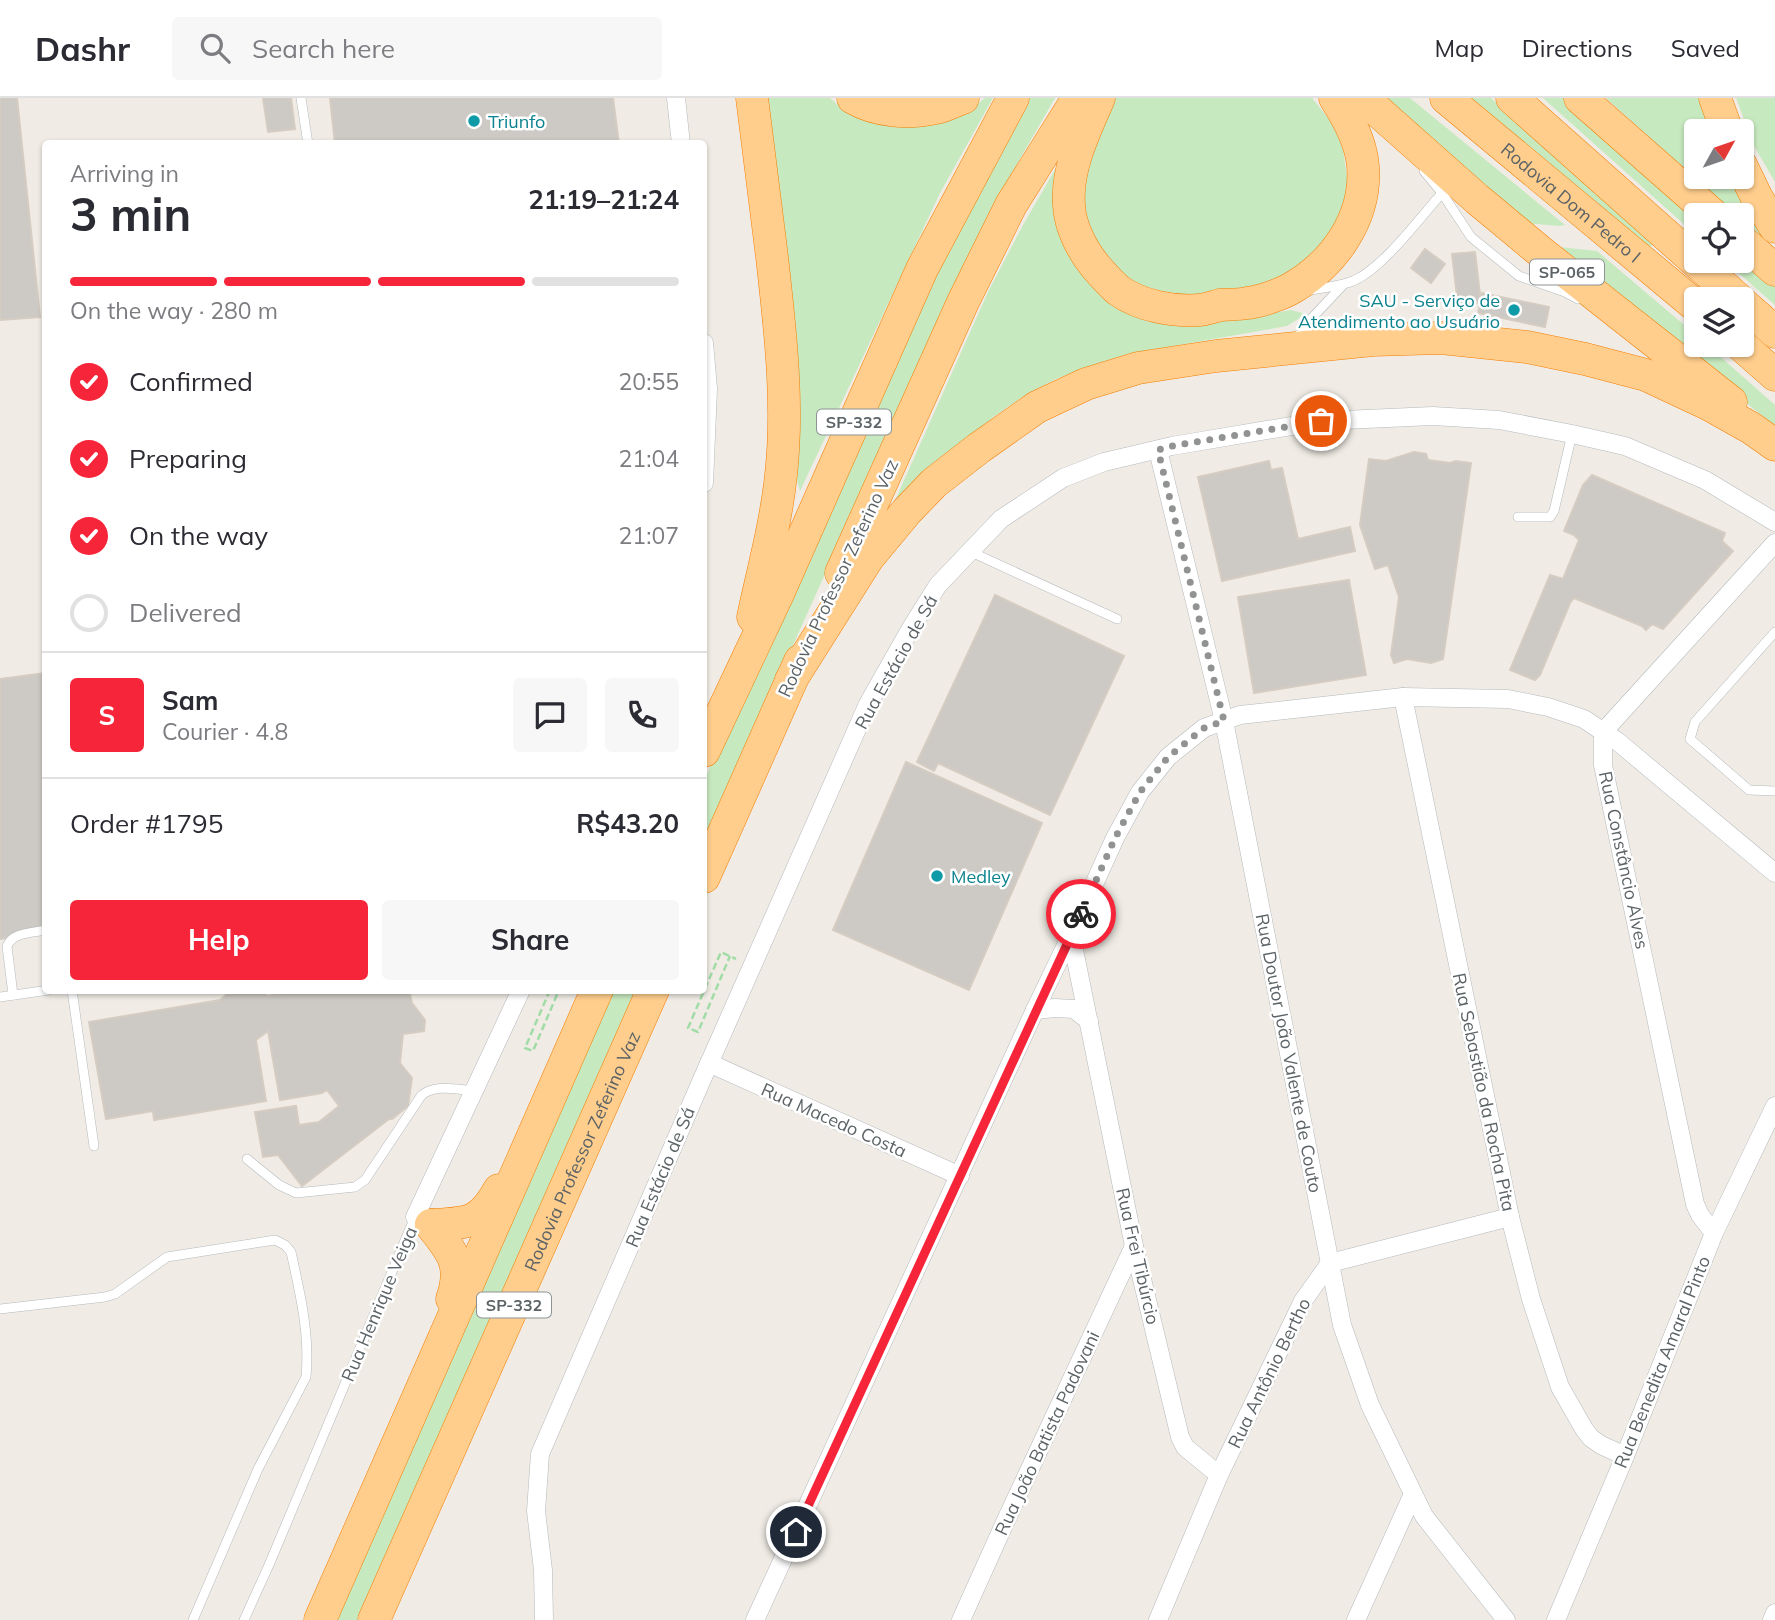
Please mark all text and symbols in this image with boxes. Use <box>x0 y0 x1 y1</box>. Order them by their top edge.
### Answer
search box <box>172 17 662 80</box>
text: Dashr <box>35 28 130 69</box>
icon: search <box>196 29 234 67</box>
text: Search here <box>252 32 395 65</box>
text: Map <box>1434 33 1484 63</box>
text: Directions <box>1522 33 1633 63</box>
text: Saved <box>1671 33 1740 63</box>
place label: Triunfo <box>488 110 545 133</box>
marker: Triunfo <box>466 113 482 129</box>
north arrow <box>1684 119 1754 189</box>
map controls <box>1684 119 1754 357</box>
street label: Rodovia Dom Pedro I <box>1497 137 1646 267</box>
text: Arriving in <box>70 159 179 188</box>
text: 21:19–21:24 <box>528 183 679 216</box>
text: 3 min <box>70 185 191 243</box>
button: locate <box>1684 203 1754 273</box>
road number: SP-065 <box>1530 260 1604 284</box>
button: layers <box>1684 287 1754 357</box>
place label: SAU - Serviço de Atendimento ao Usuário <box>1298 289 1500 333</box>
text: On the way · 280 m <box>70 296 278 325</box>
marker: SAU - Serviço de Atendimento ao Usuário <box>1506 302 1522 318</box>
icon: check <box>70 363 108 401</box>
text: Confirmed <box>129 365 253 398</box>
text: 20:55 <box>619 367 679 396</box>
pin <box>1291 391 1351 451</box>
icon: bag <box>1302 402 1340 440</box>
road number: SP-332 <box>817 410 891 434</box>
icon: check <box>70 440 108 478</box>
text: Preparing <box>129 442 247 475</box>
text: 21:04 <box>619 444 679 473</box>
street label: Rodovia Professor Zeferino Vaz <box>773 455 903 701</box>
icon: check <box>70 517 108 555</box>
text: On the way <box>129 519 268 552</box>
text: 21:07 <box>619 521 679 550</box>
street label: Rua Estácio de Sá <box>850 591 942 733</box>
text: Delivered <box>129 596 242 629</box>
button: chat <box>513 678 587 752</box>
button: phone <box>605 678 679 752</box>
text: Sam <box>162 684 218 717</box>
text: S <box>99 699 115 732</box>
text: Courier · 4.8 <box>162 717 288 746</box>
street label: Rua Constâncio Alves <box>1594 769 1654 951</box>
text: Order #1795 <box>70 807 223 840</box>
text: R$43.20 <box>576 807 679 840</box>
place label: Medley <box>951 865 1011 888</box>
marker: Medley <box>929 868 945 884</box>
courier <box>1046 879 1116 949</box>
icon: bike <box>1062 895 1100 933</box>
button: Help <box>70 900 368 980</box>
button: Share <box>382 900 679 980</box>
street label: Rua Doutor João Valente de Couto <box>1251 911 1327 1195</box>
street label: Rua Sebastião da Rocha Pita <box>1447 971 1521 1213</box>
street label: Rodovia Professor Zeferino Vaz <box>519 1027 645 1275</box>
street label: Rua Macedo Costa <box>758 1078 910 1162</box>
street label: Rua Estácio de Sá <box>620 1103 700 1251</box>
street label: Rua Frei Tibúrcio <box>1111 1185 1165 1327</box>
street label: Rua Henrique Veiga <box>336 1223 422 1385</box>
street label: Rua Benedita Amaral Pinto <box>1609 1253 1715 1471</box>
road number: SP-332 <box>477 1292 551 1317</box>
street label: Rua Antônio Bertho <box>1223 1294 1315 1452</box>
street label: Rua João Batista Padovani <box>990 1327 1104 1539</box>
pin <box>766 1502 826 1562</box>
icon: home <box>777 1513 815 1551</box>

